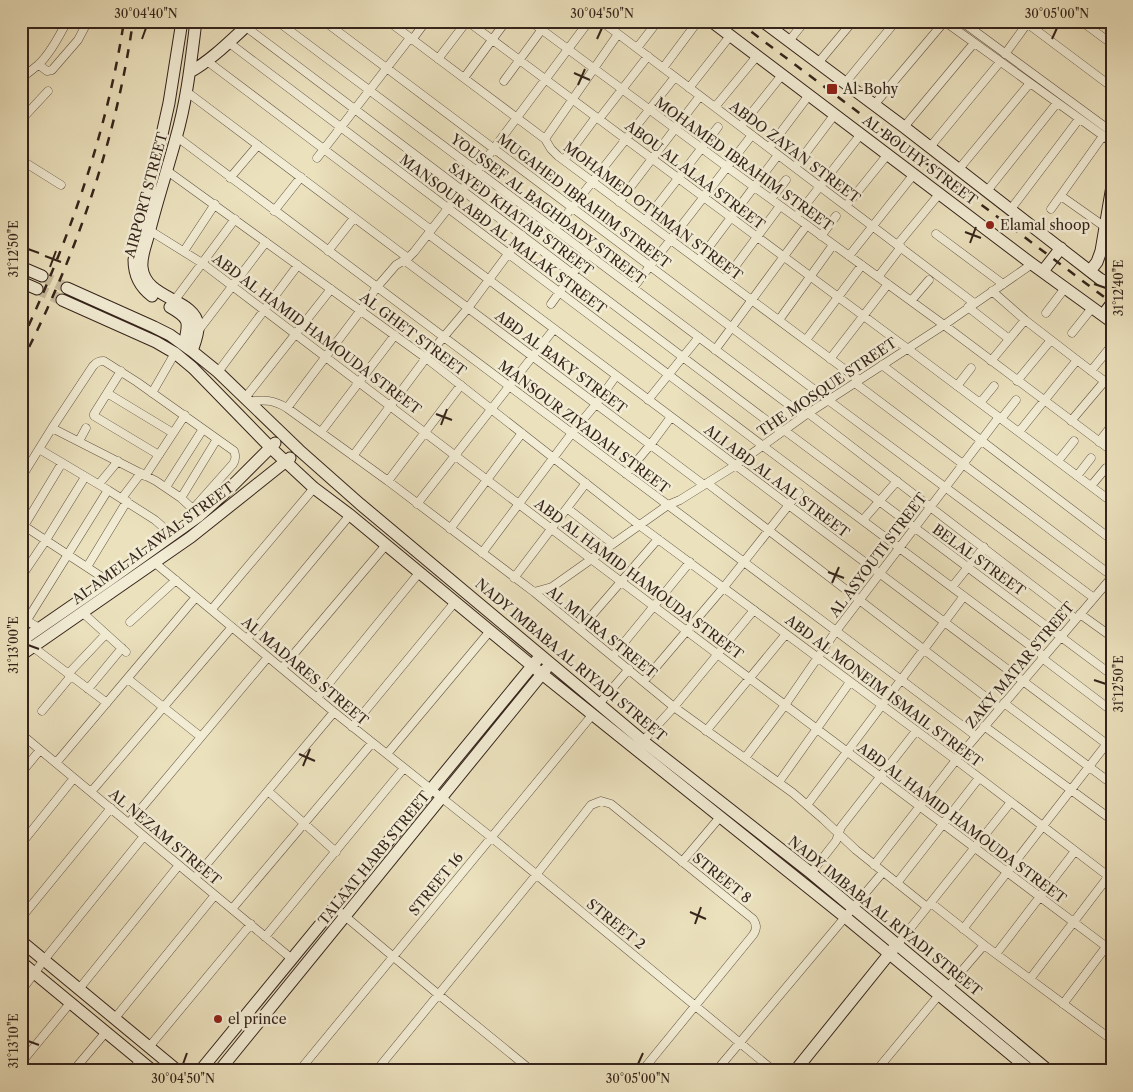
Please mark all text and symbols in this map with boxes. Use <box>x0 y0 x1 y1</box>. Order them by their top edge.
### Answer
text: 30°04'40"N <box>114 6 178 21</box>
text: 30°04'50"N <box>570 6 634 21</box>
text: 30°05'00"N <box>1025 6 1089 21</box>
place label: Al-Bohy <box>842 80 899 98</box>
marker: Al-Bohy <box>825 82 839 96</box>
street label: MOHAMED IBRAHIM STREET <box>651 93 837 235</box>
street label: ABDO ZAYAN STREET <box>725 96 864 207</box>
street label: AL BOUHY STREET <box>858 110 981 209</box>
street label: ABOU AL ALAA STREET <box>621 116 769 234</box>
street label: YOUSSEF AL BAGHDADY STREET <box>446 129 649 289</box>
street label: AIRPORT STREET <box>120 130 172 261</box>
street label: MUGAHED IBRAHIM STREET <box>494 130 675 272</box>
street label: MOHAMED OTHMAN STREET <box>560 138 746 285</box>
street label: MANSOUR ABD AL MALAK STREET <box>396 150 610 318</box>
street label: SAYED KHATAB STREET <box>445 159 597 280</box>
place label: Elamal shoop <box>1000 216 1090 234</box>
marker: Elamal shoop <box>984 219 996 231</box>
text: 31°12'50"E <box>6 221 21 277</box>
street label: ABD AL HAMID HAMOUDA STREET <box>208 249 425 419</box>
text: 31°12'40"E <box>1111 260 1126 316</box>
street label: AL GHET STREET <box>355 288 470 380</box>
street label: ABD AL BAKY STREET <box>491 306 631 418</box>
street label: THE MOSQUE STREET <box>754 333 901 440</box>
street label: MANSOUR ZIYADAH STREET <box>495 357 674 498</box>
street label: ALI ABD AL AAL STREET <box>700 420 854 542</box>
street label: AL AMEL AL AWAL STREET <box>68 478 238 609</box>
street label: AL ASYOUTI STREET <box>825 489 931 622</box>
street label: ABD AL HAMID HAMOUDA STREET <box>530 494 747 664</box>
street label: BELAL STREET <box>929 520 1029 600</box>
street label: NADY IMBABA AL RIYADI STREET <box>472 575 671 746</box>
street label: AL MNIRA STREET <box>542 581 661 682</box>
street label: ZAKY MATAR STREET <box>962 598 1078 732</box>
street label: ABD AL MONEIM ISMAIL STREET <box>781 610 987 771</box>
street label: AL MADARES STREET <box>237 612 372 730</box>
text: 31°13'00"E <box>6 616 21 674</box>
text: 31°12'50"E <box>1111 656 1126 712</box>
street label: ABD AL HAMID HAMOUDA STREET <box>853 738 1070 908</box>
street label: AL NEZAM STREET <box>105 784 225 889</box>
street label: TALAAT HARB STREET <box>314 787 434 929</box>
street label: NADY IMBABA AL RIYADI STREET <box>784 832 986 1000</box>
street label: STREET 16 <box>405 849 467 919</box>
street label: STREET 8 <box>689 849 755 907</box>
street label: STREET 2 <box>583 895 649 953</box>
place label: el prince <box>228 1010 287 1028</box>
text: 31°13'10"E <box>6 1013 21 1069</box>
marker: el prince <box>212 1013 224 1025</box>
text: 30°04'50"N <box>151 1071 215 1086</box>
text: 30°05'00"N <box>606 1071 670 1086</box>

